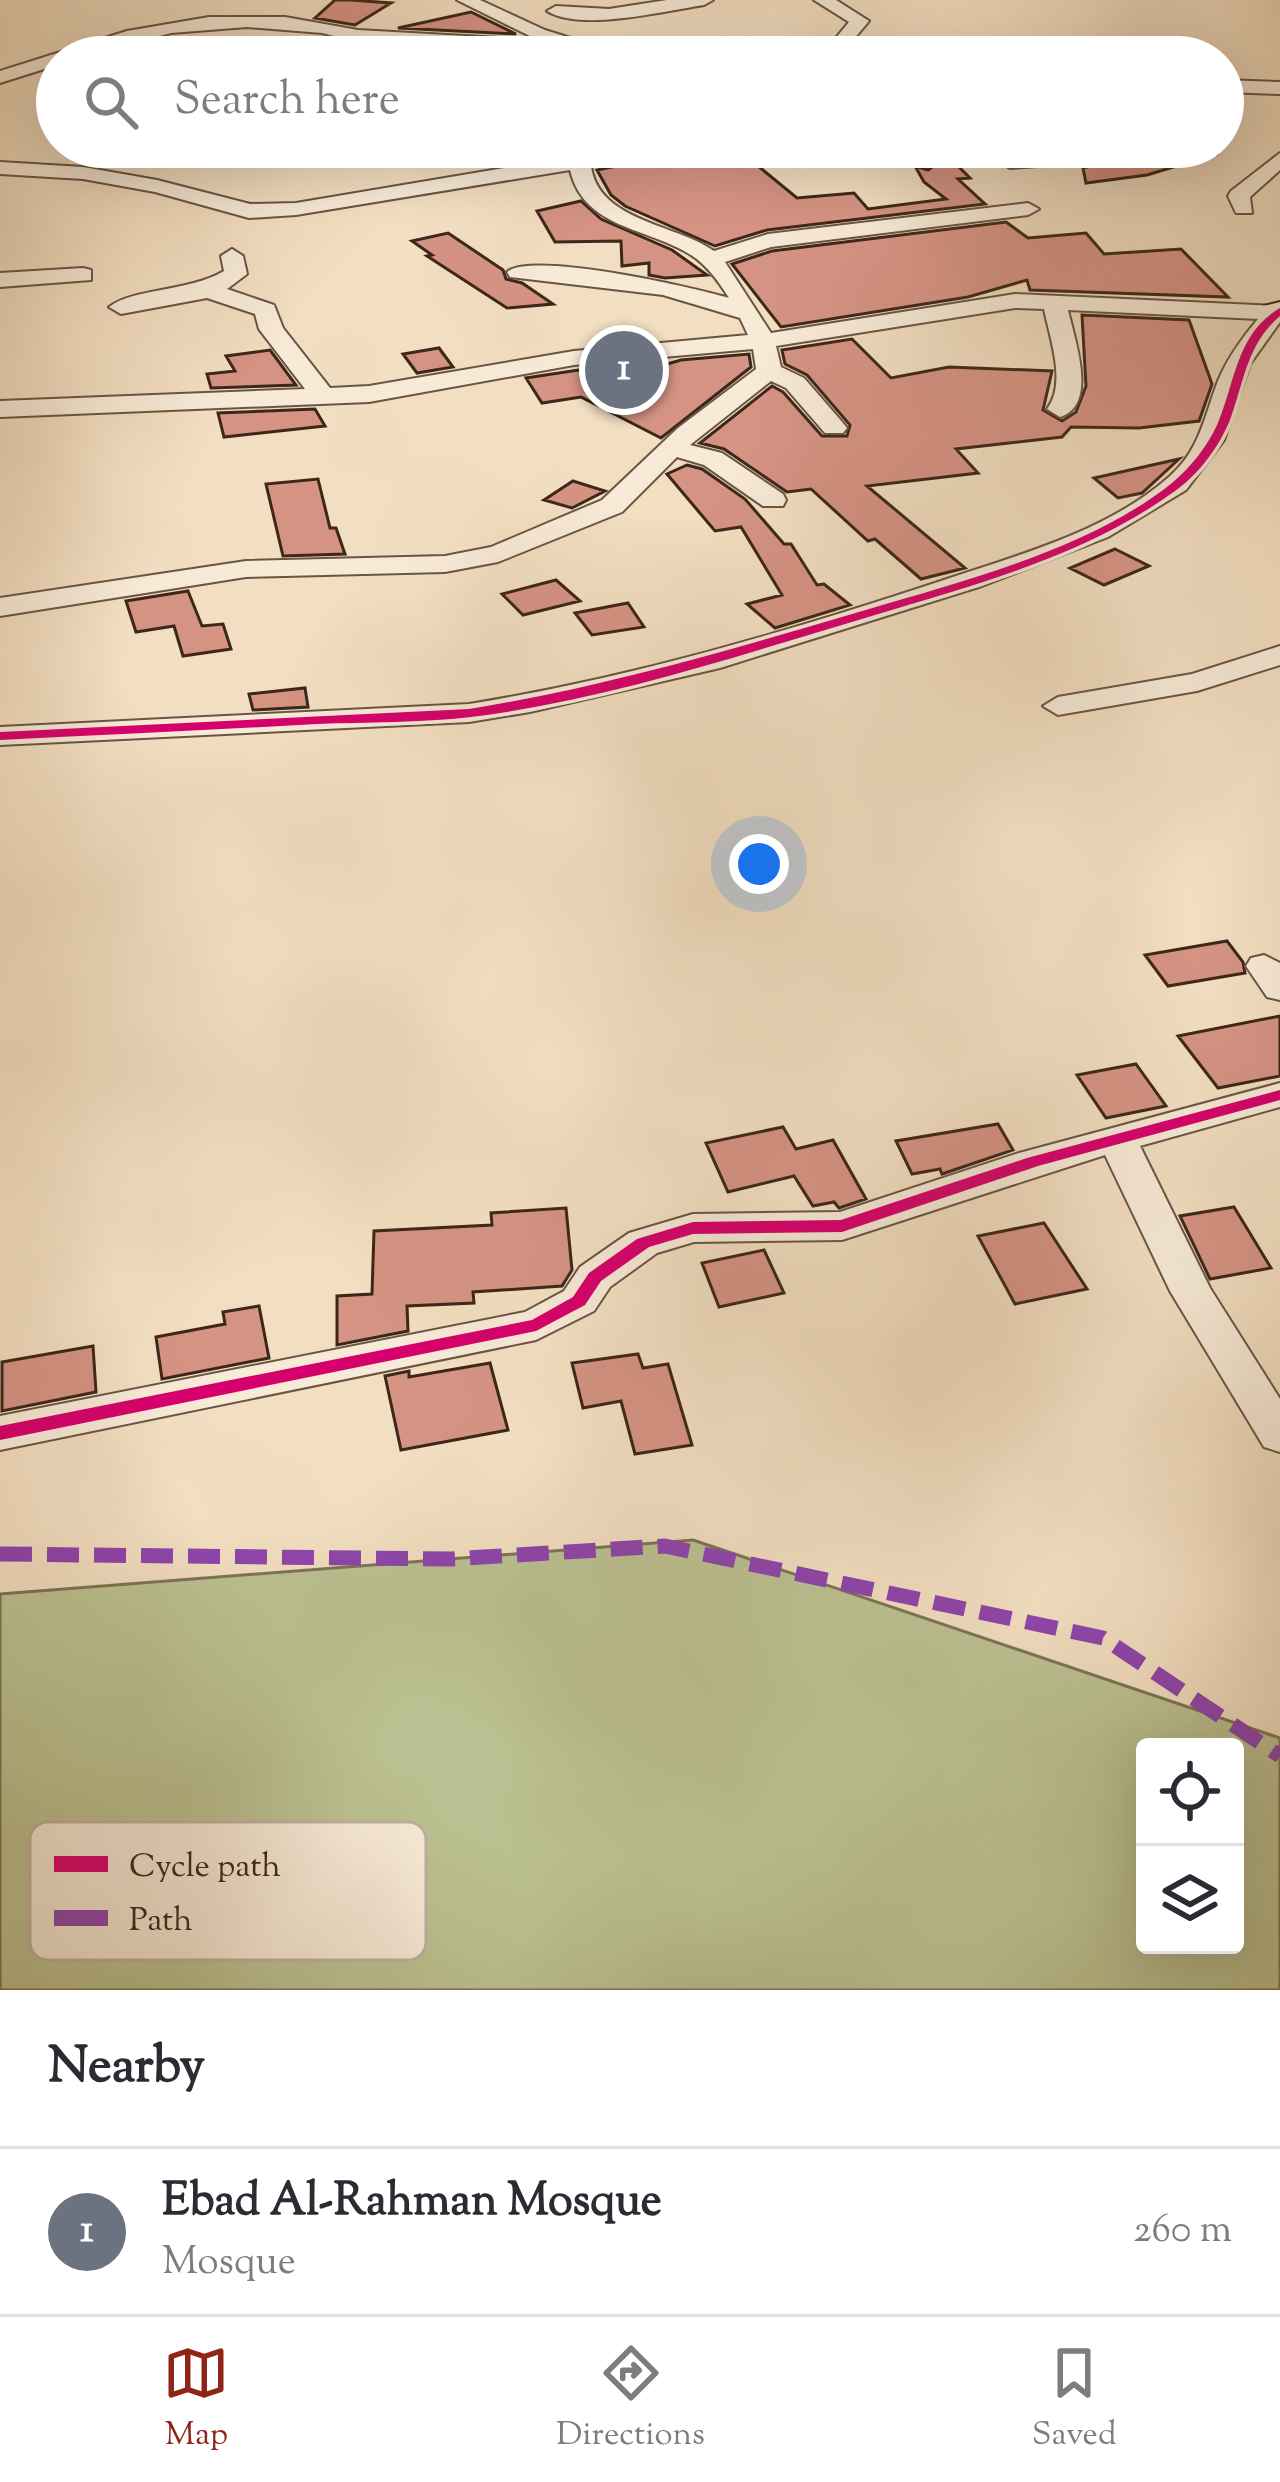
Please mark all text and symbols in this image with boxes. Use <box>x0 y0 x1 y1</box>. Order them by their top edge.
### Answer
search box <box>36 36 1244 168</box>
icon: search <box>78 69 144 135</box>
text: Search here <box>174 70 400 135</box>
pin: 1 <box>585 325 663 415</box>
your location <box>729 834 789 894</box>
map controls <box>1136 1738 1244 1954</box>
button: locate <box>1136 1738 1244 1846</box>
legend <box>30 1822 426 1960</box>
text: Cycle path <box>129 1844 281 1892</box>
button: layers <box>1136 1846 1244 1954</box>
text: Path <box>129 1898 193 1946</box>
text: Nearby <box>48 2032 205 2105</box>
text: Ebad Al-Rahman Mosque <box>162 2171 662 2236</box>
text: 1 <box>80 2204 94 2260</box>
text: 260 m <box>1133 2204 1232 2260</box>
text: Mosque <box>162 2236 296 2292</box>
tab: Map <box>163 2340 229 2460</box>
tab: Directions <box>556 2340 705 2460</box>
tab: Saved <box>1032 2340 1117 2460</box>

